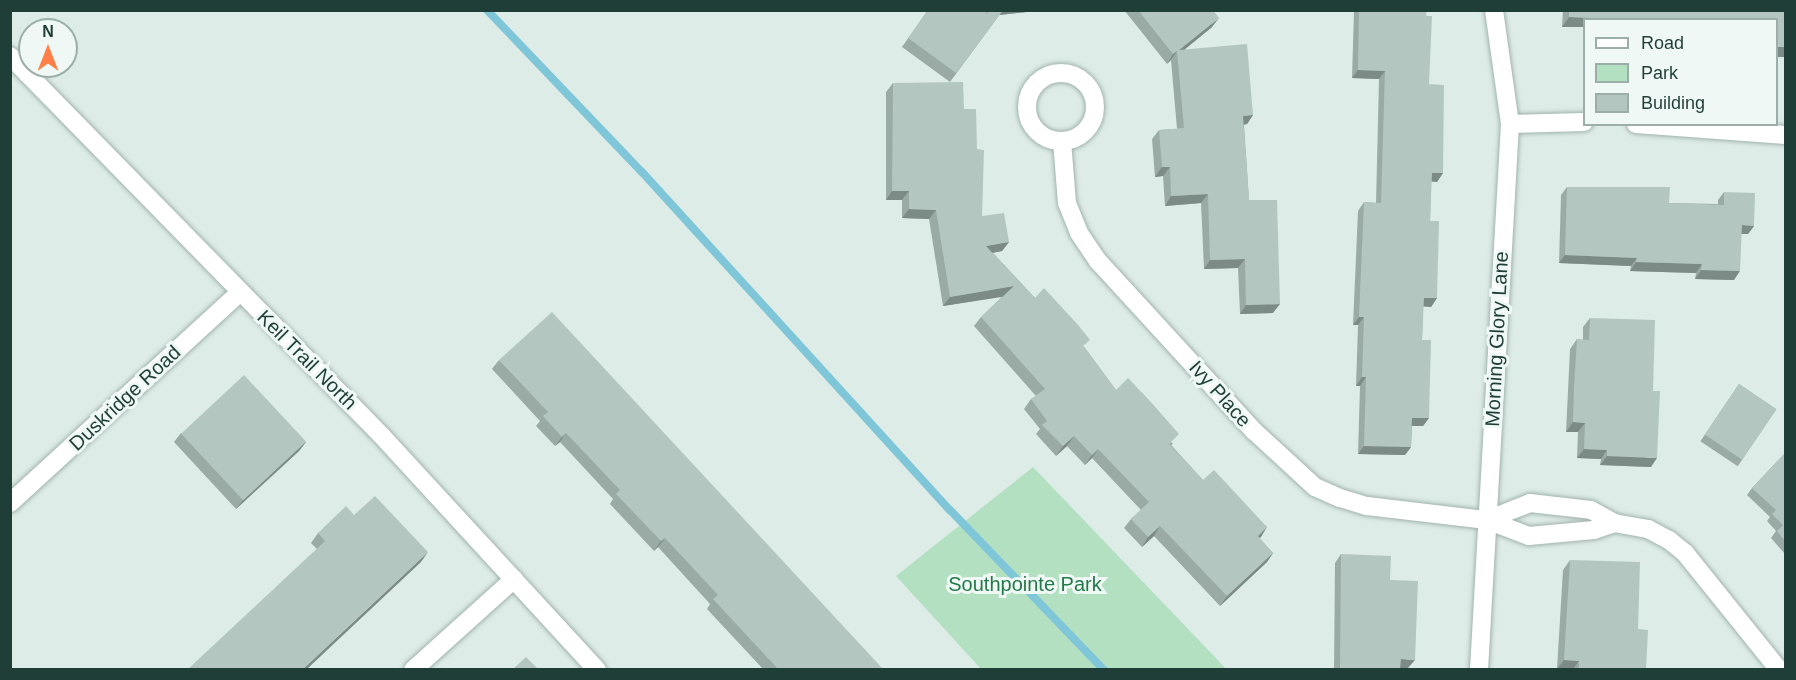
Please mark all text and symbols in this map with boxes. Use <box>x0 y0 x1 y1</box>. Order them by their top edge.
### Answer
north arrow <box>18 18 78 78</box>
legend <box>1583 18 1778 126</box>
text: N <box>42 23 54 40</box>
text: Road <box>1641 33 1684 53</box>
text: Park <box>1641 63 1678 83</box>
text: Building <box>1641 93 1705 113</box>
street label: Morning Glory Lane <box>1480 251 1514 427</box>
street label: Keil Trail North <box>252 305 362 415</box>
street label: Duskridge Road <box>64 340 186 456</box>
street label: Ivy Place <box>1184 356 1256 432</box>
park label: Southpointe Park <box>948 572 1102 596</box>

